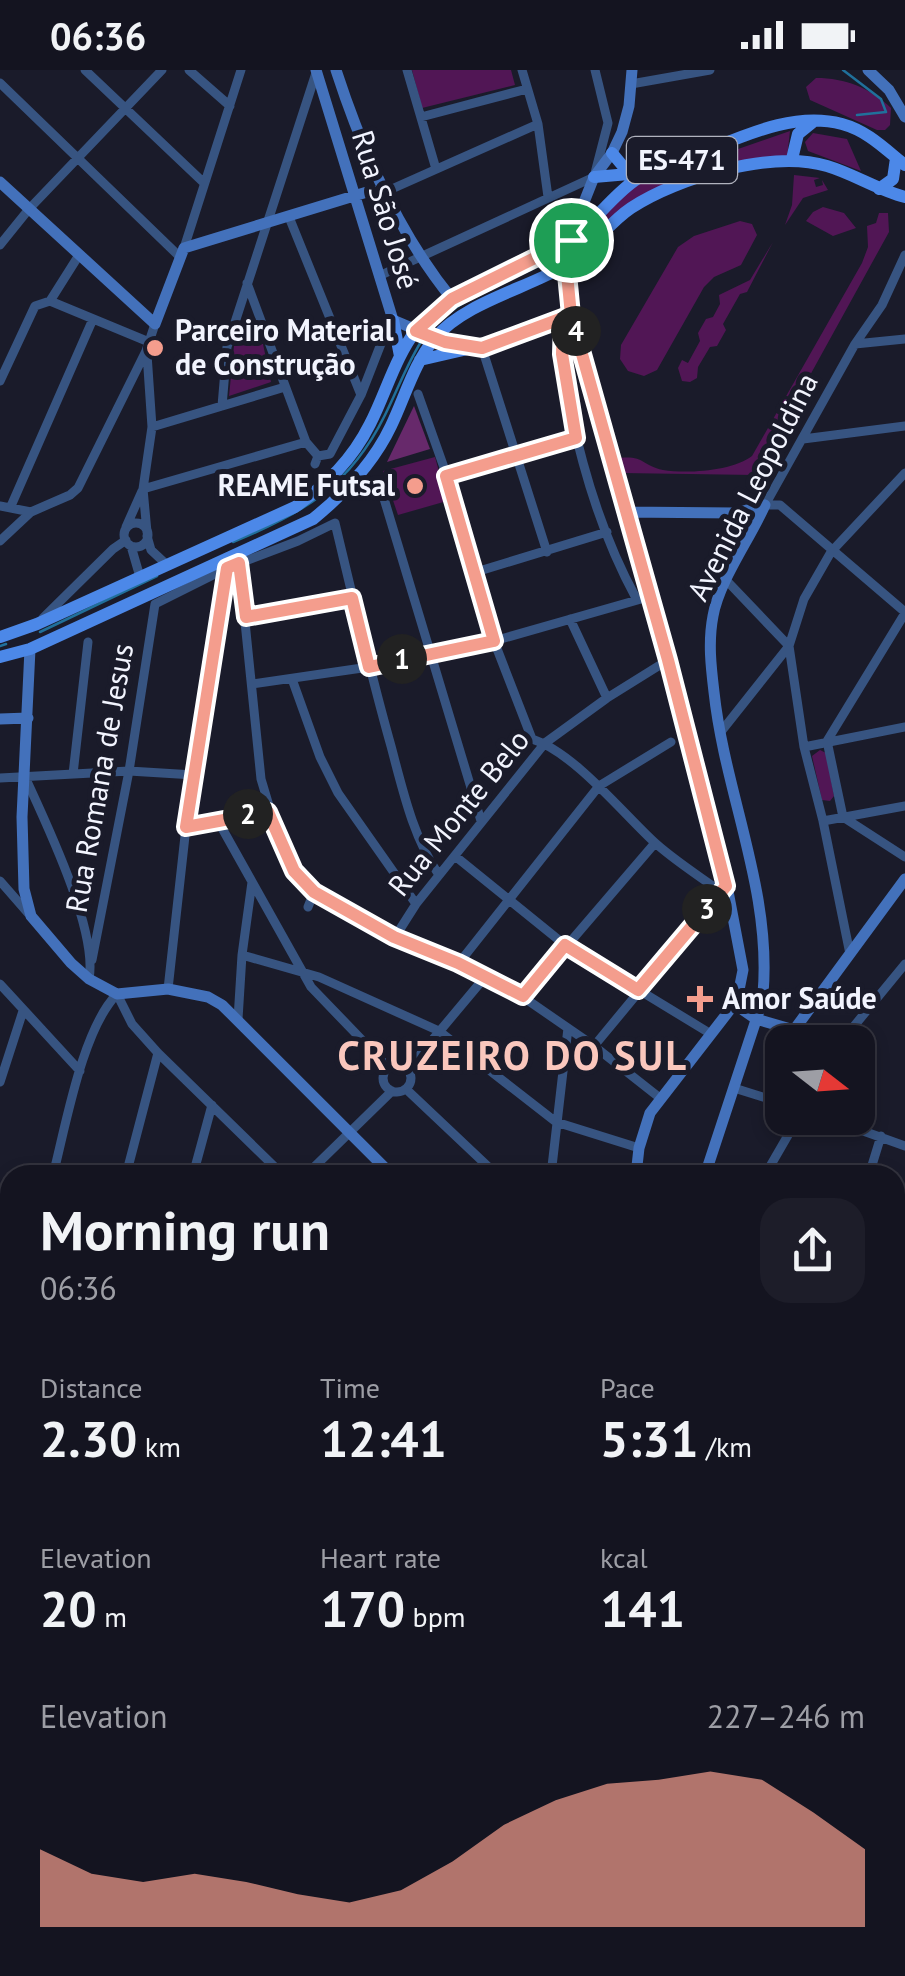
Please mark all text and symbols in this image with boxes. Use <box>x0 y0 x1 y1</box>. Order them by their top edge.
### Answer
text: 06:36 <box>50 11 146 60</box>
street label: Rua São José <box>344 125 429 294</box>
road number: ES-471 <box>627 137 737 183</box>
pin <box>529 198 614 283</box>
icon: arrive <box>544 213 599 268</box>
pin: 4 <box>551 306 601 356</box>
place label: Parceiro Material de Construção <box>175 310 394 383</box>
text: 4 <box>568 312 584 349</box>
marker: Parceiro Material de Construção <box>144 337 166 359</box>
street label: Avenida Leopoldina <box>677 366 826 607</box>
place label: REAME Futsal <box>218 465 395 504</box>
marker: REAME Futsal <box>404 475 426 497</box>
pin: 1 <box>377 634 427 684</box>
street label: Rua Romana de Jesus <box>56 640 141 915</box>
text: 1 <box>394 640 410 677</box>
street label: Rua Monte Belo <box>379 721 537 903</box>
pin: 2 <box>223 789 273 839</box>
text: 2 <box>240 795 256 832</box>
pin: 3 <box>682 884 732 934</box>
text: 3 <box>699 890 715 927</box>
place label: Amor Saúde <box>722 978 877 1017</box>
marker: Amor Saúde <box>687 986 713 1012</box>
north arrow <box>765 1025 875 1135</box>
map controls <box>765 1025 875 1135</box>
district label: CRUZEIRO DO SUL <box>337 1029 689 1081</box>
text: Morning run <box>40 1194 330 1265</box>
button: share <box>760 1198 865 1303</box>
text: 06:36 <box>40 1267 117 1309</box>
text: Distance <box>40 1369 143 1406</box>
text: Time <box>320 1369 380 1406</box>
text: Pace <box>600 1369 655 1406</box>
text: 2.30 <box>40 1406 137 1471</box>
text: 12:41 <box>320 1406 447 1471</box>
text: 5:31 <box>600 1406 699 1471</box>
text: km <box>137 1428 181 1465</box>
text: /km <box>699 1428 752 1465</box>
text: Elevation <box>40 1539 152 1576</box>
text: Heart rate <box>320 1539 441 1576</box>
text: kcal <box>600 1539 648 1576</box>
text: 20 <box>40 1576 97 1641</box>
text: 170 <box>320 1576 405 1641</box>
text: 141 <box>600 1576 685 1641</box>
text: m <box>97 1598 127 1635</box>
text: bpm <box>405 1598 466 1635</box>
text: Elevation <box>40 1695 167 1737</box>
text: 227–246 m <box>707 1695 865 1737</box>

